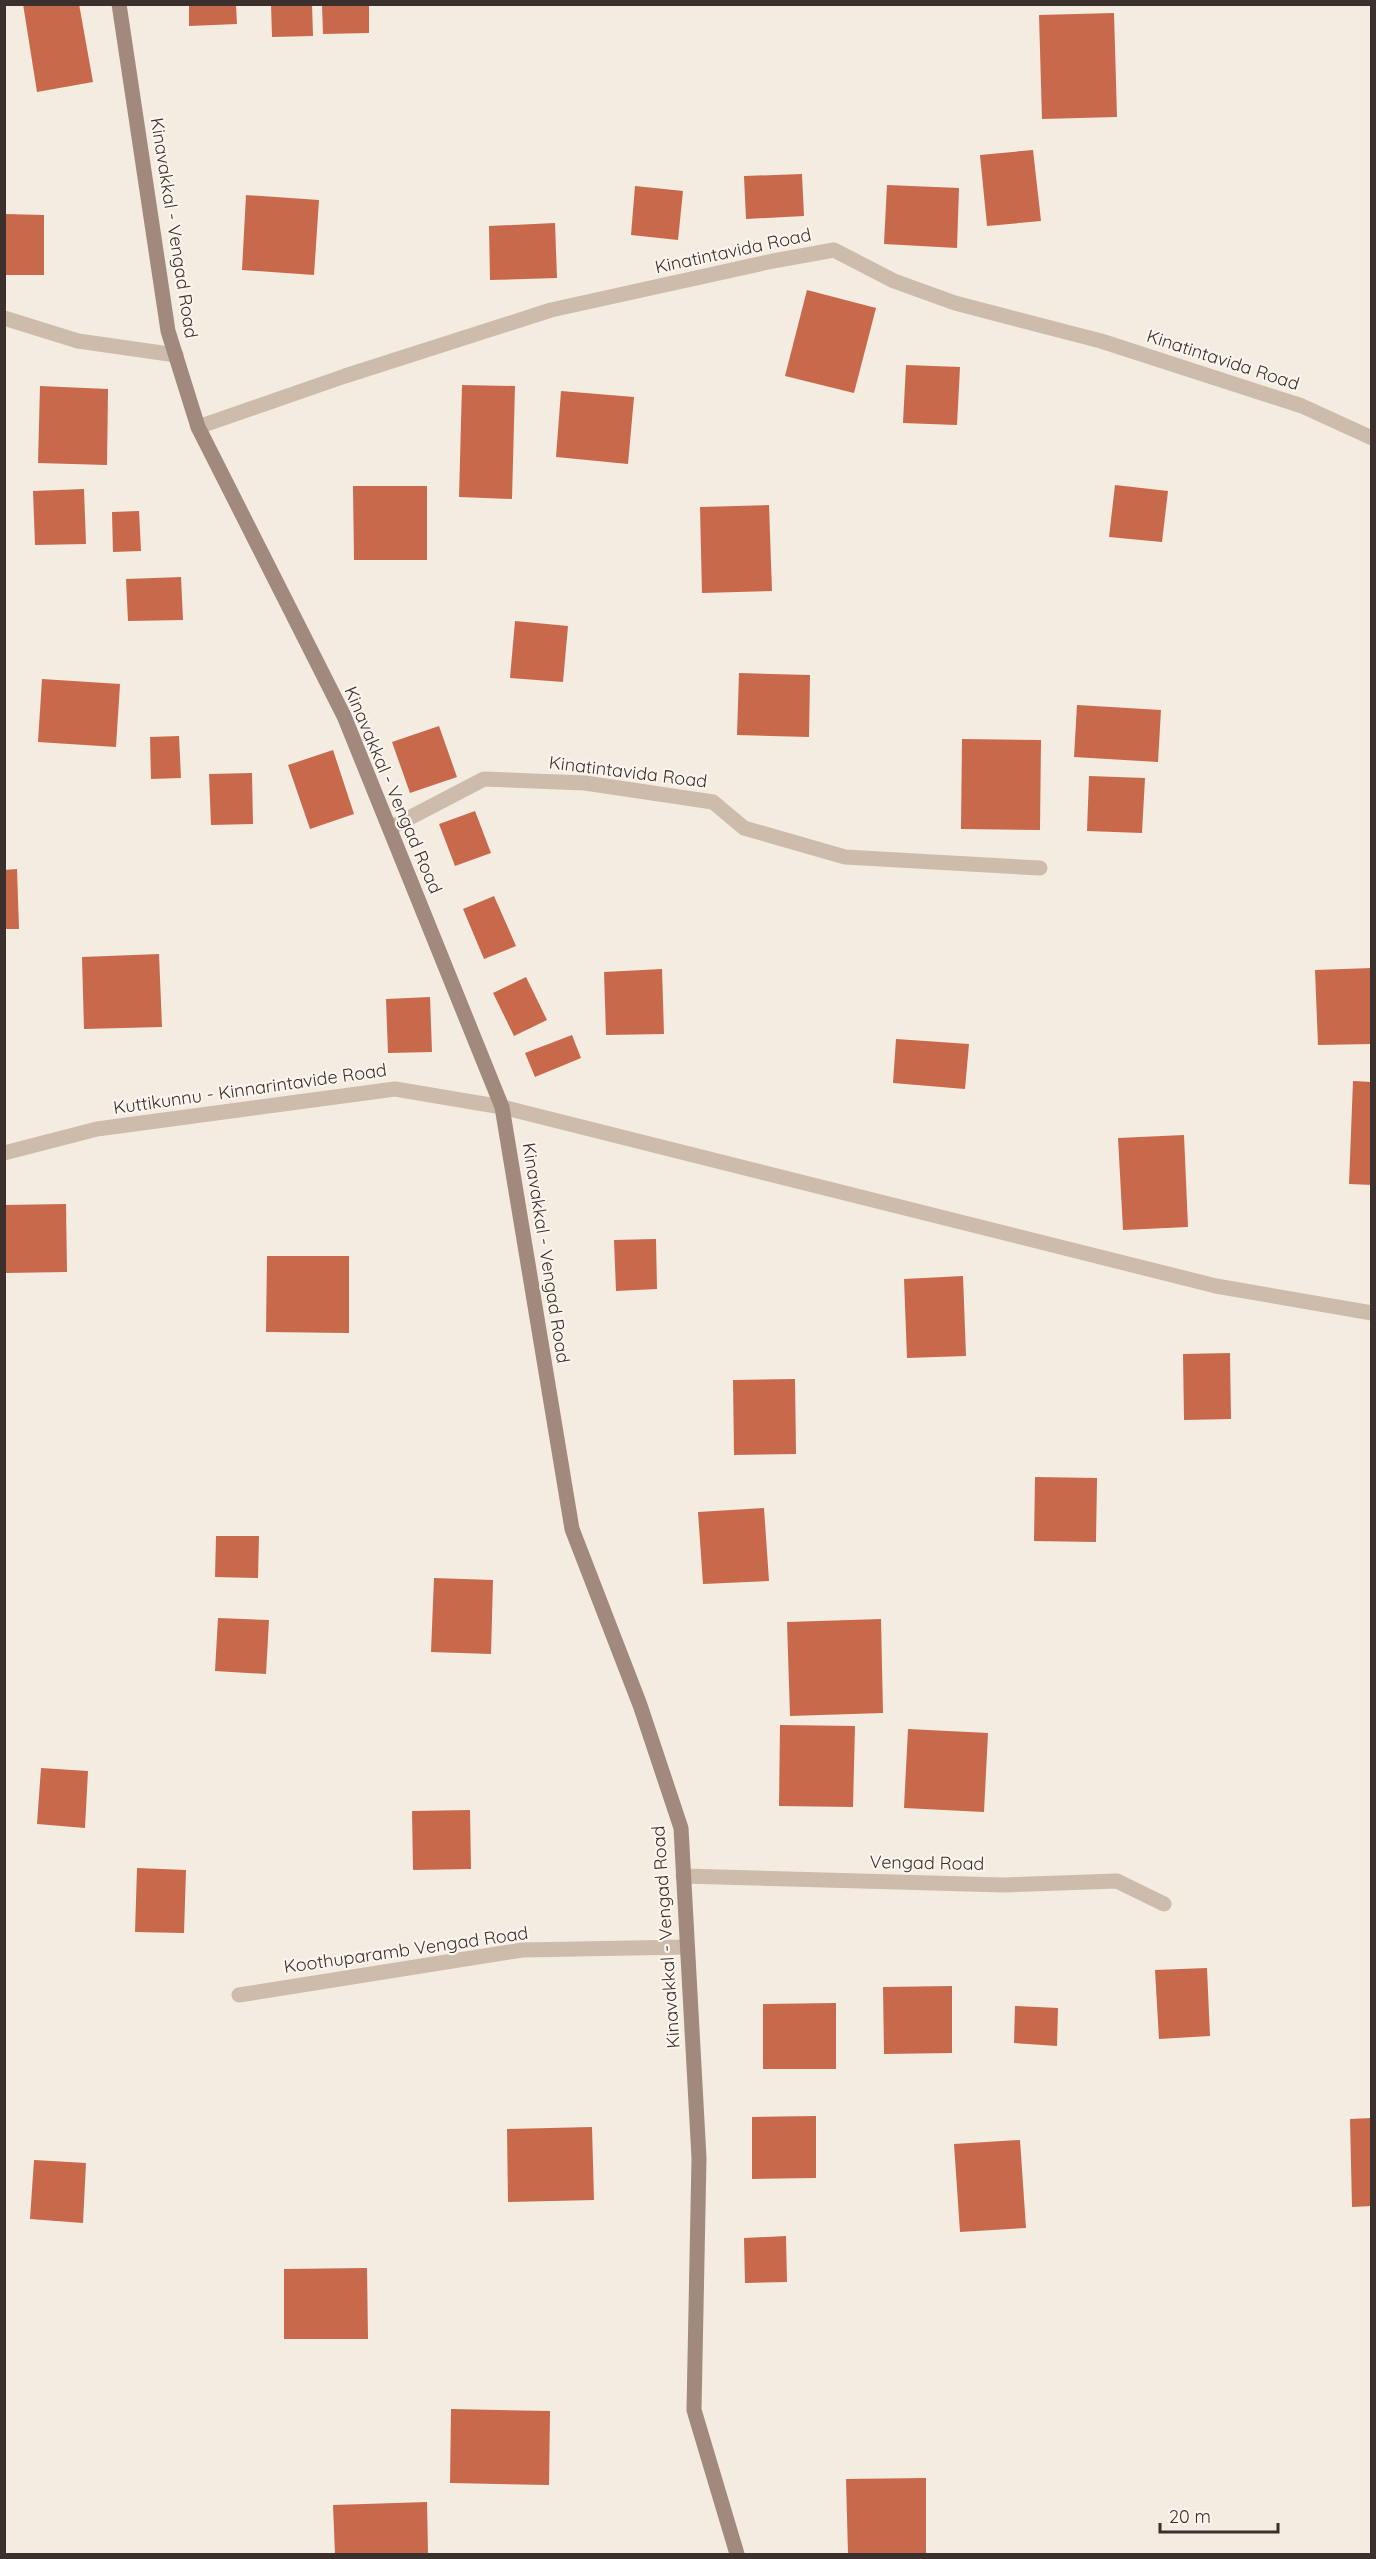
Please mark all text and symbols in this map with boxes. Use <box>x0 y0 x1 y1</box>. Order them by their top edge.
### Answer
street label: Kinavakkal - Vengad Road <box>146 116 203 340</box>
street label: Kinatintavida Road <box>653 223 813 278</box>
street label: Kinatintavida Road <box>1144 324 1302 395</box>
street label: Kinavakkal - Vengad Road <box>339 683 448 897</box>
street label: Kinatintavida Road <box>548 750 708 793</box>
street label: Kuttikunnu - Kinnarintavide Road <box>112 1058 388 1119</box>
street label: Kinavakkal - Vengad Road <box>518 1141 575 1365</box>
street label: Kinavakkal - Vengad Road <box>646 1825 685 2049</box>
street label: Vengad Road <box>869 1850 985 1875</box>
street label: Koothuparamb Vengad Road <box>282 1921 530 1978</box>
scale bar <box>1160 2496 1278 2534</box>
text: 20 m <box>1169 2505 1211 2528</box>

